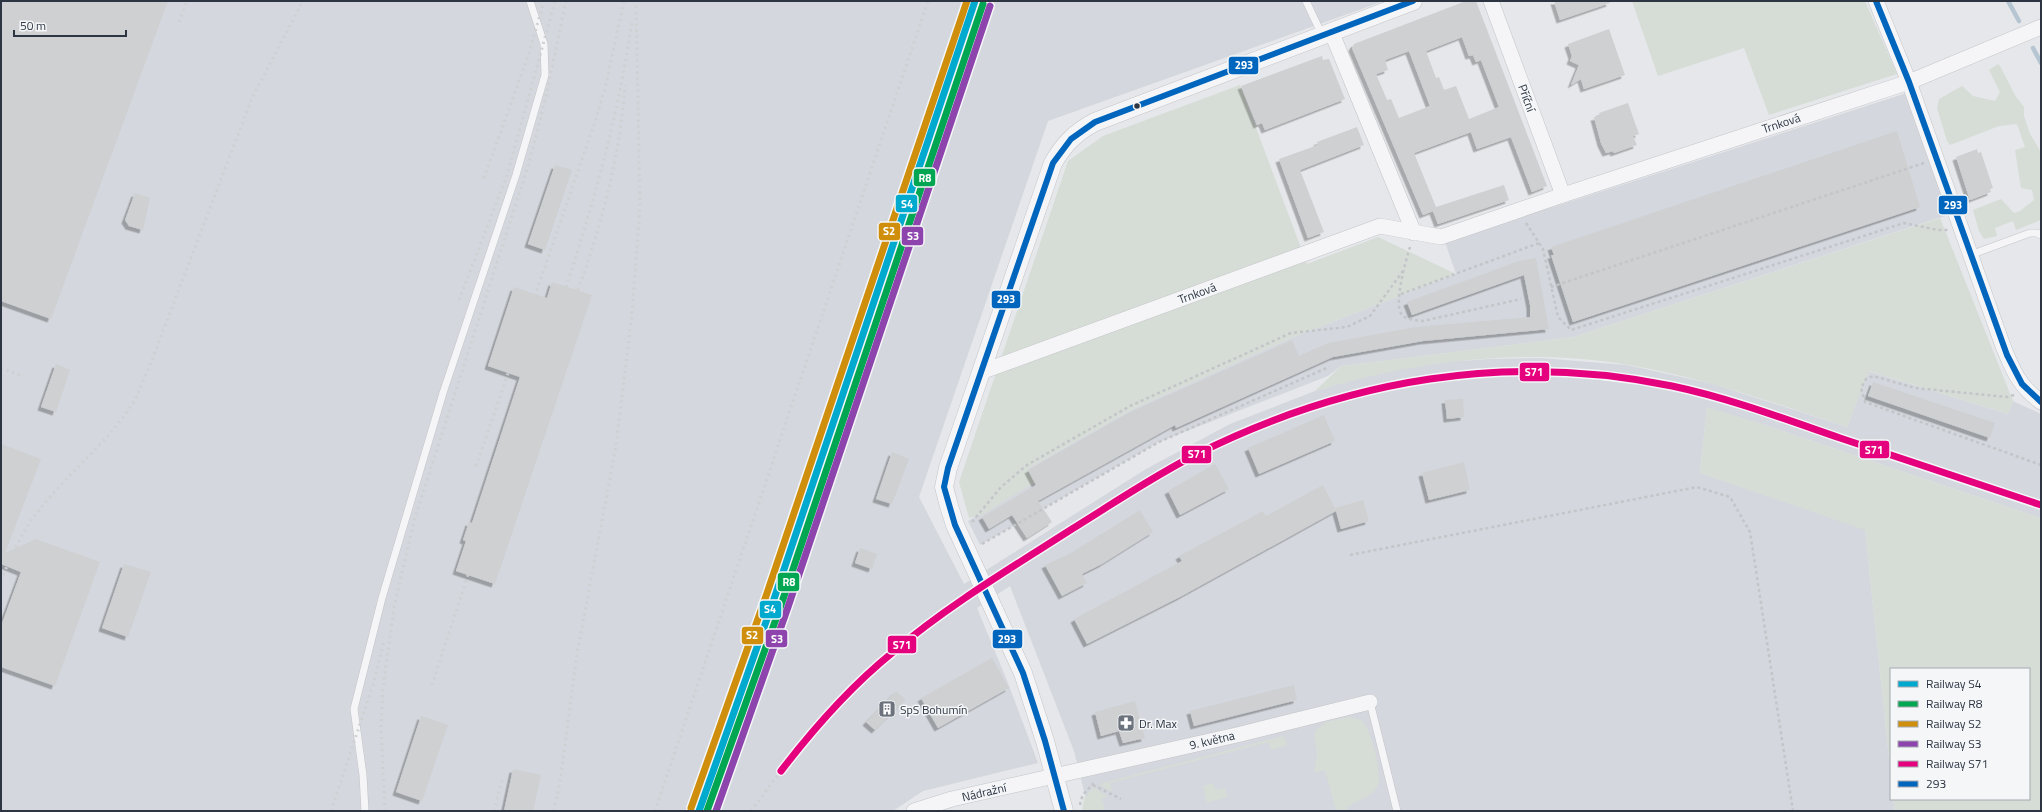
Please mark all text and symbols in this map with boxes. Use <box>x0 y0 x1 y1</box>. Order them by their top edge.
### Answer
scale bar <box>14 12 126 38</box>
text: 50 m <box>20 16 46 35</box>
line badge: 293 <box>1228 56 1259 75</box>
text: 293 <box>1235 57 1253 73</box>
street label: Příční <box>1513 81 1541 116</box>
unlabelled marker <box>1132 101 1142 111</box>
street label: Trnková <box>1759 108 1803 138</box>
line badge: R8 <box>913 168 936 187</box>
text: R8 <box>919 170 931 186</box>
line badge: S4 <box>895 194 918 213</box>
line badge: 293 <box>1938 195 1968 215</box>
text: S4 <box>901 196 913 212</box>
text: 293 <box>1944 197 1962 213</box>
line badge: S2 <box>878 222 901 241</box>
text: S2 <box>883 223 895 239</box>
line badge: S3 <box>901 226 924 246</box>
text: S3 <box>907 228 919 244</box>
street label: Trnková <box>1175 277 1219 309</box>
line badge: 293 <box>991 290 1021 309</box>
text: 293 <box>997 291 1015 307</box>
line badge: S71 <box>1519 362 1550 382</box>
text: S71 <box>1525 364 1543 380</box>
line badge: S71 <box>1859 440 1890 459</box>
text: S71 <box>1865 442 1883 458</box>
line badge: S71 <box>1181 445 1212 464</box>
text: S71 <box>1188 446 1206 462</box>
line badge: R8 <box>777 572 800 592</box>
text: R8 <box>783 574 795 590</box>
line badge: S4 <box>759 600 782 619</box>
text: S4 <box>764 601 776 617</box>
line badge: S2 <box>741 626 764 645</box>
text: S2 <box>746 627 758 643</box>
line badge: S3 <box>765 629 788 648</box>
line badge: 293 <box>992 629 1023 649</box>
text: S3 <box>771 631 783 647</box>
text: 293 <box>998 631 1016 647</box>
line badge: S71 <box>887 635 917 654</box>
text: S71 <box>893 637 911 653</box>
legend <box>1890 668 2030 800</box>
text: Railway S4 <box>1926 674 1982 693</box>
text: Railway R8 <box>1926 694 1983 713</box>
building icon: SpS Bohumín <box>877 699 897 719</box>
place label: SpS Bohumín <box>900 700 968 719</box>
pharmacy icon: Dr. Max <box>1116 713 1136 733</box>
place label: Dr. Max <box>1139 714 1178 733</box>
text: Railway S2 <box>1926 714 1982 733</box>
street label: 9. května <box>1187 726 1237 754</box>
text: Railway S3 <box>1926 734 1982 753</box>
text: Railway S71 <box>1926 754 1988 773</box>
text: 293 <box>1926 774 1946 793</box>
street label: Nádražní <box>960 777 1009 806</box>

